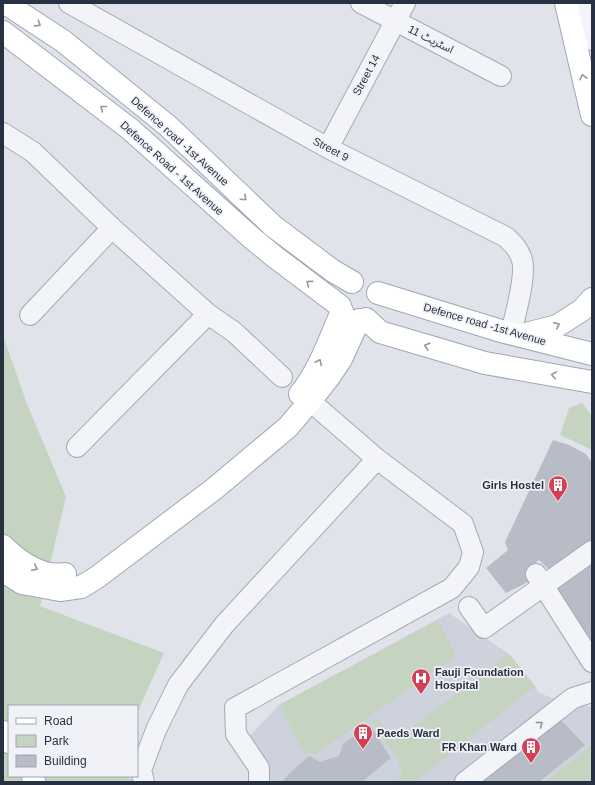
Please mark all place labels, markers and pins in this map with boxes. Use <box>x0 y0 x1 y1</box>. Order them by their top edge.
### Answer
building icon: Girls Hostel <box>547 474 569 502</box>
place label: Girls Hostel <box>482 479 544 491</box>
place label: Fauji Foundation Hospital <box>435 666 524 691</box>
hospital icon: Fauji Foundation Hospital <box>410 667 432 695</box>
building icon: Paeds Ward <box>352 722 374 750</box>
place label: Paeds Ward <box>377 727 440 739</box>
building icon: FR Khan Ward <box>520 736 542 764</box>
place label: FR Khan Ward <box>442 741 517 753</box>

